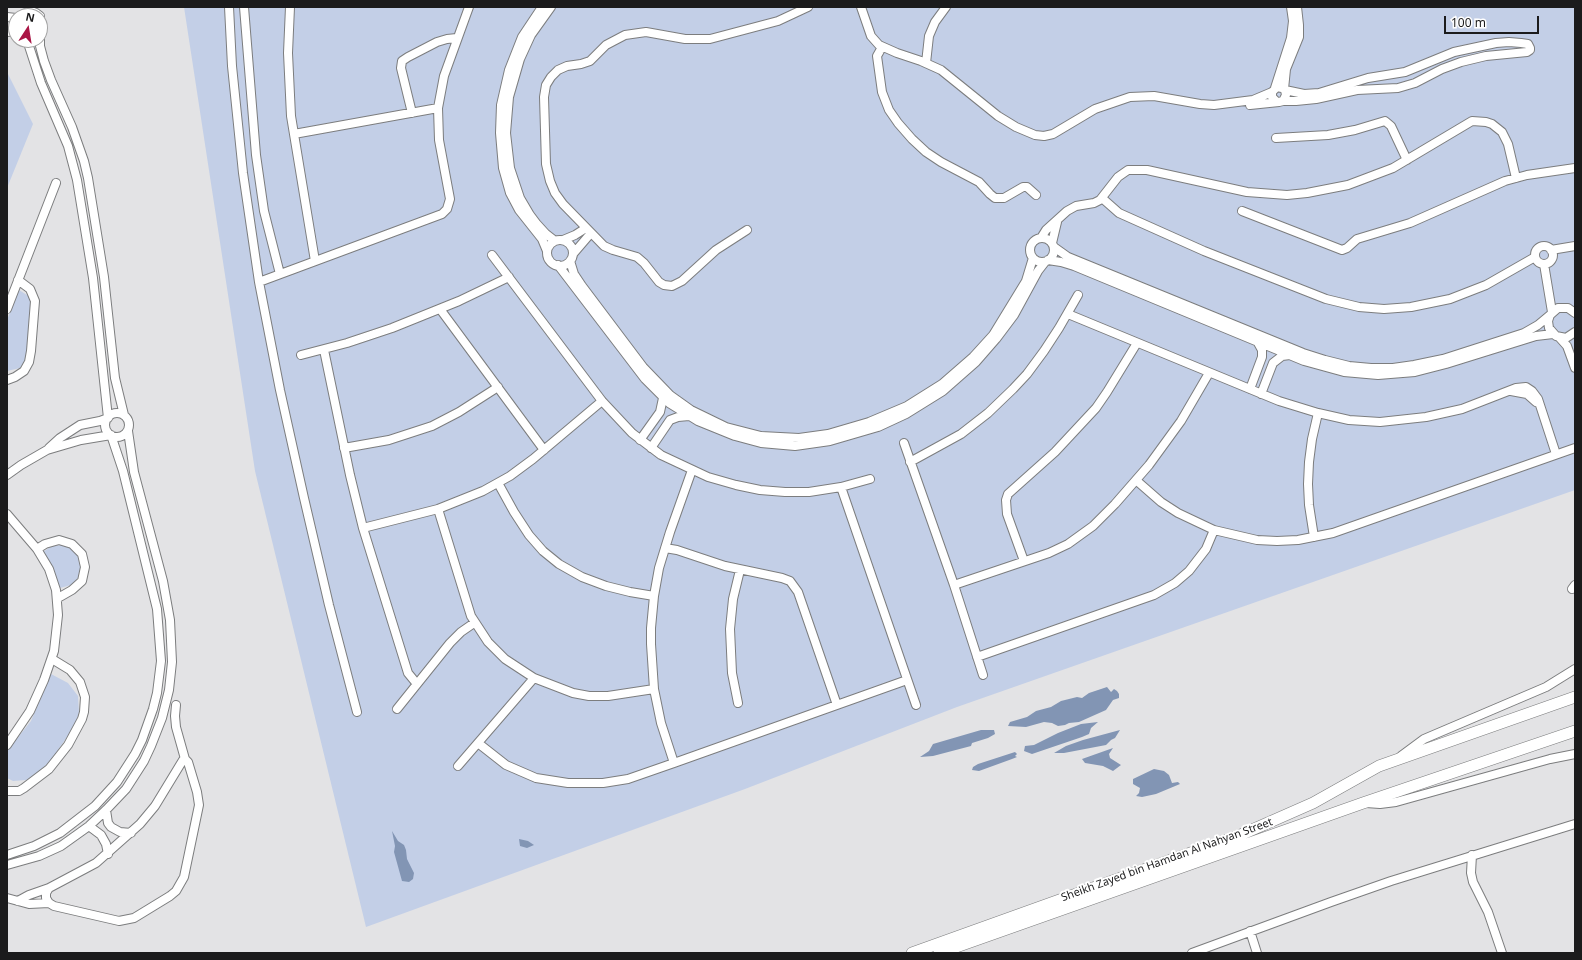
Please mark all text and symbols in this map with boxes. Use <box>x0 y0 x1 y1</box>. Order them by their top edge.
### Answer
north arrow <box>8 8 48 48</box>
text: N <box>24 8 36 25</box>
scale bar <box>1446 8 1541 34</box>
text: 100 m <box>1451 14 1486 31</box>
street label: Sheikh Zayed bin Hamdan Al Nahyan Street <box>1060 815 1274 905</box>

